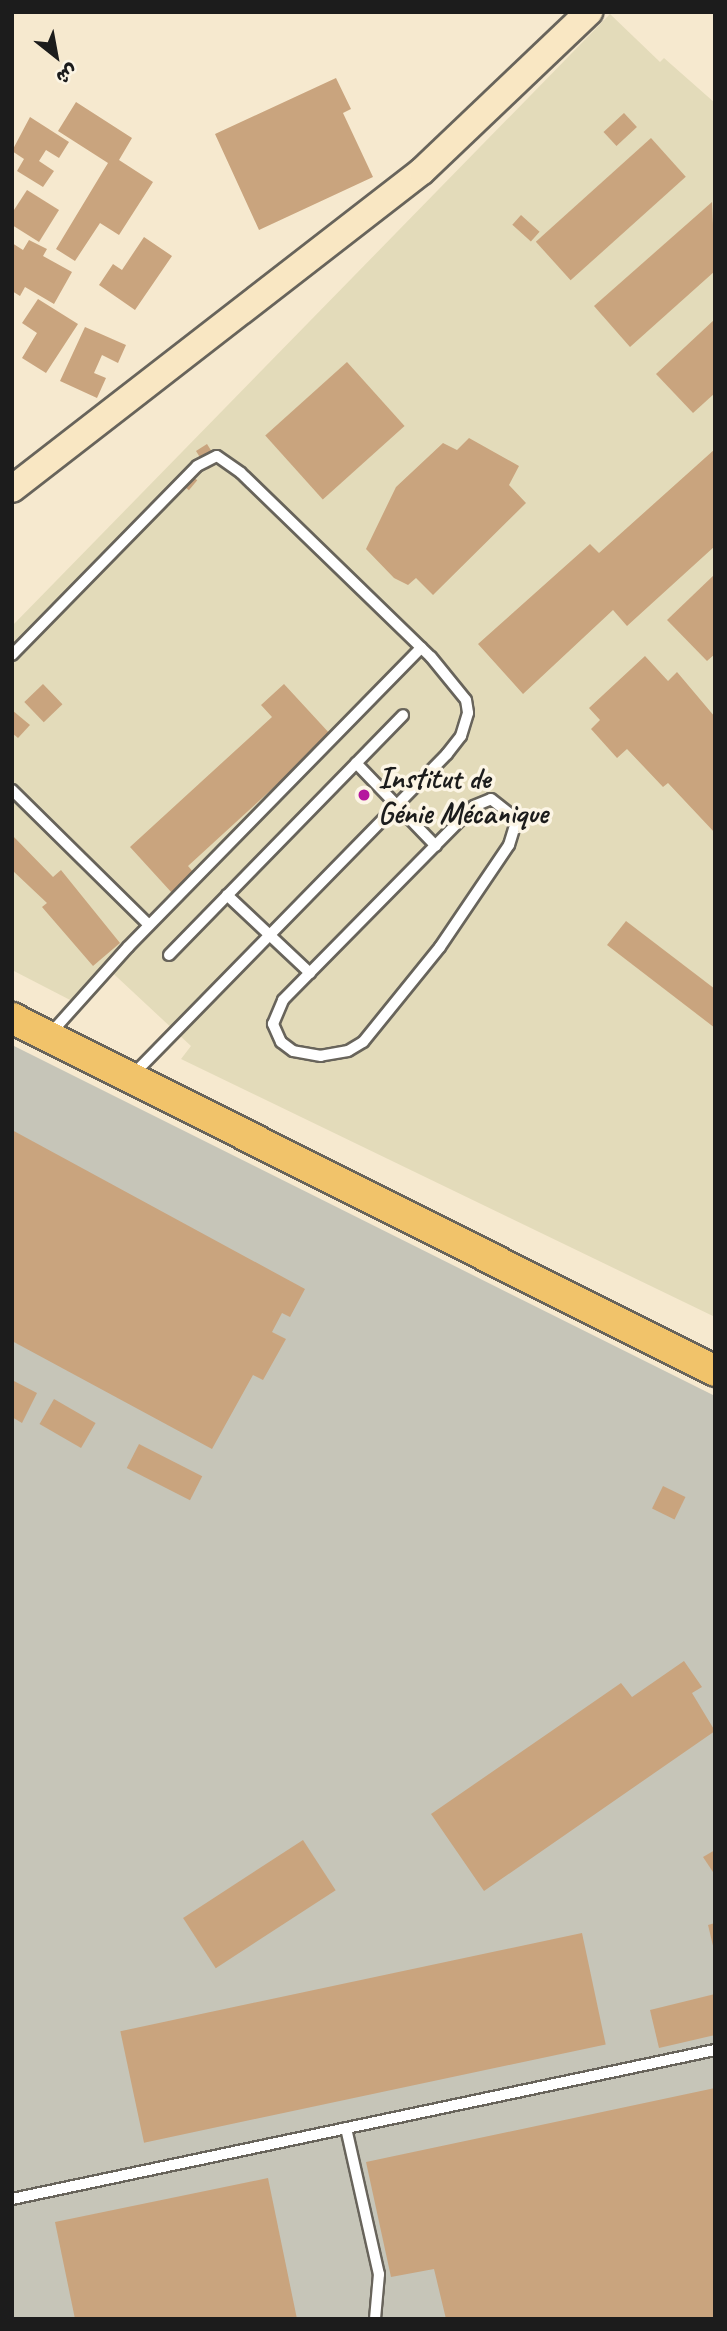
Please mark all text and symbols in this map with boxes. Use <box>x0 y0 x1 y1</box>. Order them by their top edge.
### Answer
north arrow <box>21 21 91 91</box>
text: ش <box>52 58 82 90</box>
place label: Institut de Génie Mécanique <box>378 760 547 830</box>
marker: Institut de Génie Mécanique <box>356 787 372 803</box>

